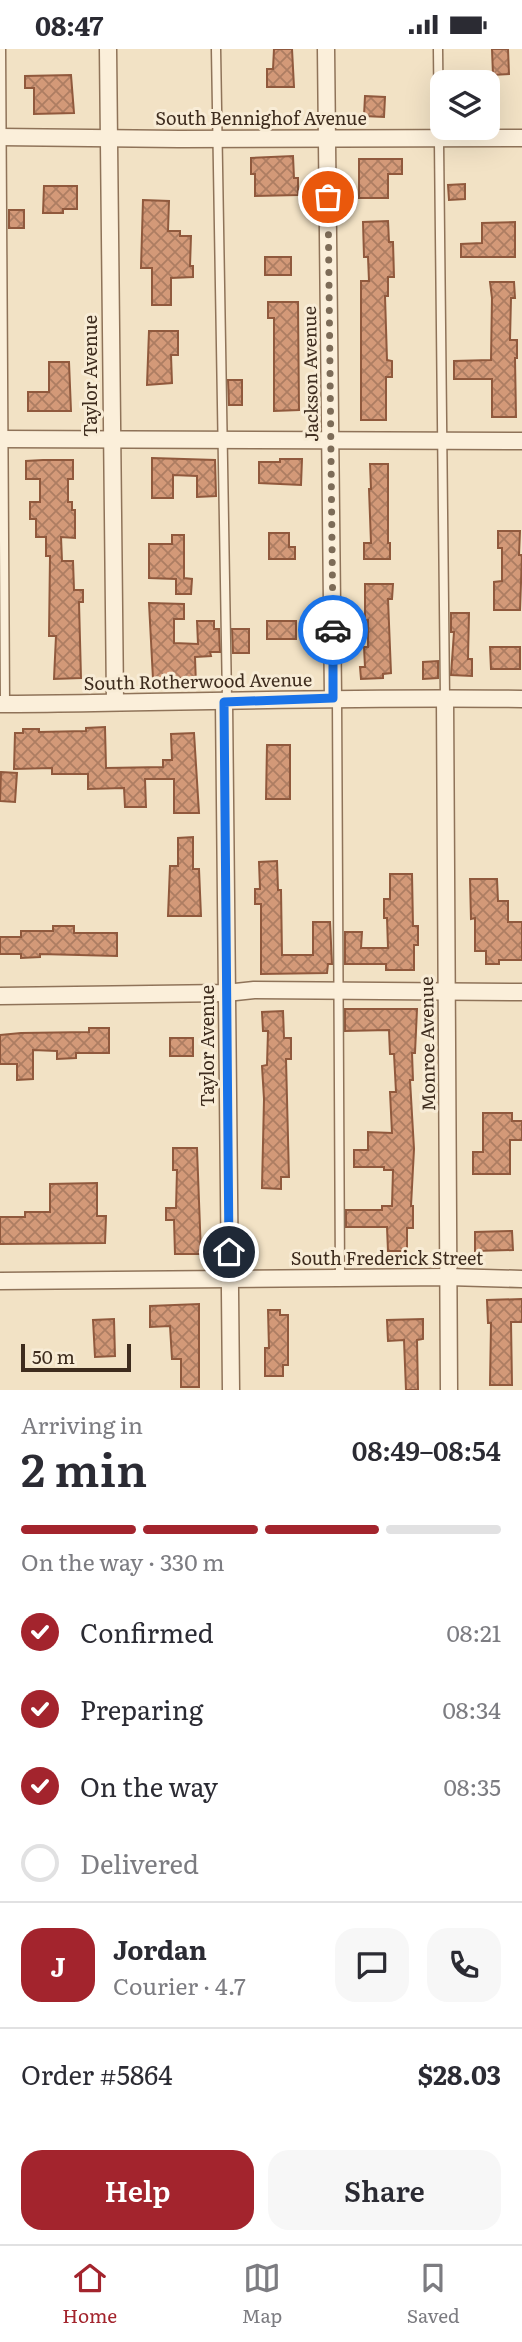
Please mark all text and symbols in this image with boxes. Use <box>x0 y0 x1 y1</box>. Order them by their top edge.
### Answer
text: 08:47 <box>35 5 103 44</box>
map controls <box>430 70 500 140</box>
button: layers <box>430 70 500 140</box>
street label: South Bennighof Avenue <box>155 104 367 131</box>
pin <box>298 167 358 227</box>
icon: bag <box>309 178 347 216</box>
street label: Jackson Avenue <box>295 306 324 442</box>
street label: Taylor Avenue <box>76 315 103 437</box>
courier <box>298 595 368 665</box>
icon: car <box>314 611 352 649</box>
street label: South Rotherwood Avenue <box>83 665 312 696</box>
street label: Monroe Avenue <box>412 976 441 1112</box>
street label: Taylor Avenue <box>193 985 220 1107</box>
pin <box>199 1222 259 1282</box>
icon: home <box>210 1233 248 1271</box>
street label: South Frederick Street <box>291 1244 484 1271</box>
scale bar <box>21 1341 131 1373</box>
text: 50 m <box>32 1342 75 1370</box>
text: Arriving in <box>21 1407 143 1441</box>
text: 08:49–08:54 <box>352 1430 501 1469</box>
text: 2 min <box>21 1433 147 1501</box>
text: On the way · 330 m <box>21 1544 224 1578</box>
text: Confirmed <box>80 1612 214 1651</box>
icon: check <box>21 1613 59 1651</box>
text: 08:21 <box>447 1615 501 1649</box>
text: Preparing <box>80 1689 203 1728</box>
icon: check <box>21 1690 59 1728</box>
text: 08:34 <box>443 1692 501 1726</box>
text: On the way <box>80 1766 218 1805</box>
icon: check <box>21 1767 59 1805</box>
text: 08:35 <box>444 1769 501 1803</box>
text: Delivered <box>80 1843 199 1882</box>
button: chat <box>335 1928 409 2002</box>
button: phone <box>427 1928 501 2002</box>
text: Jordan <box>113 1929 207 1968</box>
text: J <box>51 1946 65 1985</box>
text: Courier · 4.7 <box>113 1968 246 2002</box>
text: Order #5864 <box>21 2054 173 2093</box>
text: $28.03 <box>418 2054 501 2093</box>
button: Help <box>21 2150 254 2230</box>
button: Share <box>268 2150 501 2230</box>
tab: Home <box>62 2259 117 2329</box>
tab: Map <box>242 2259 282 2329</box>
tab: Saved <box>407 2259 460 2329</box>

